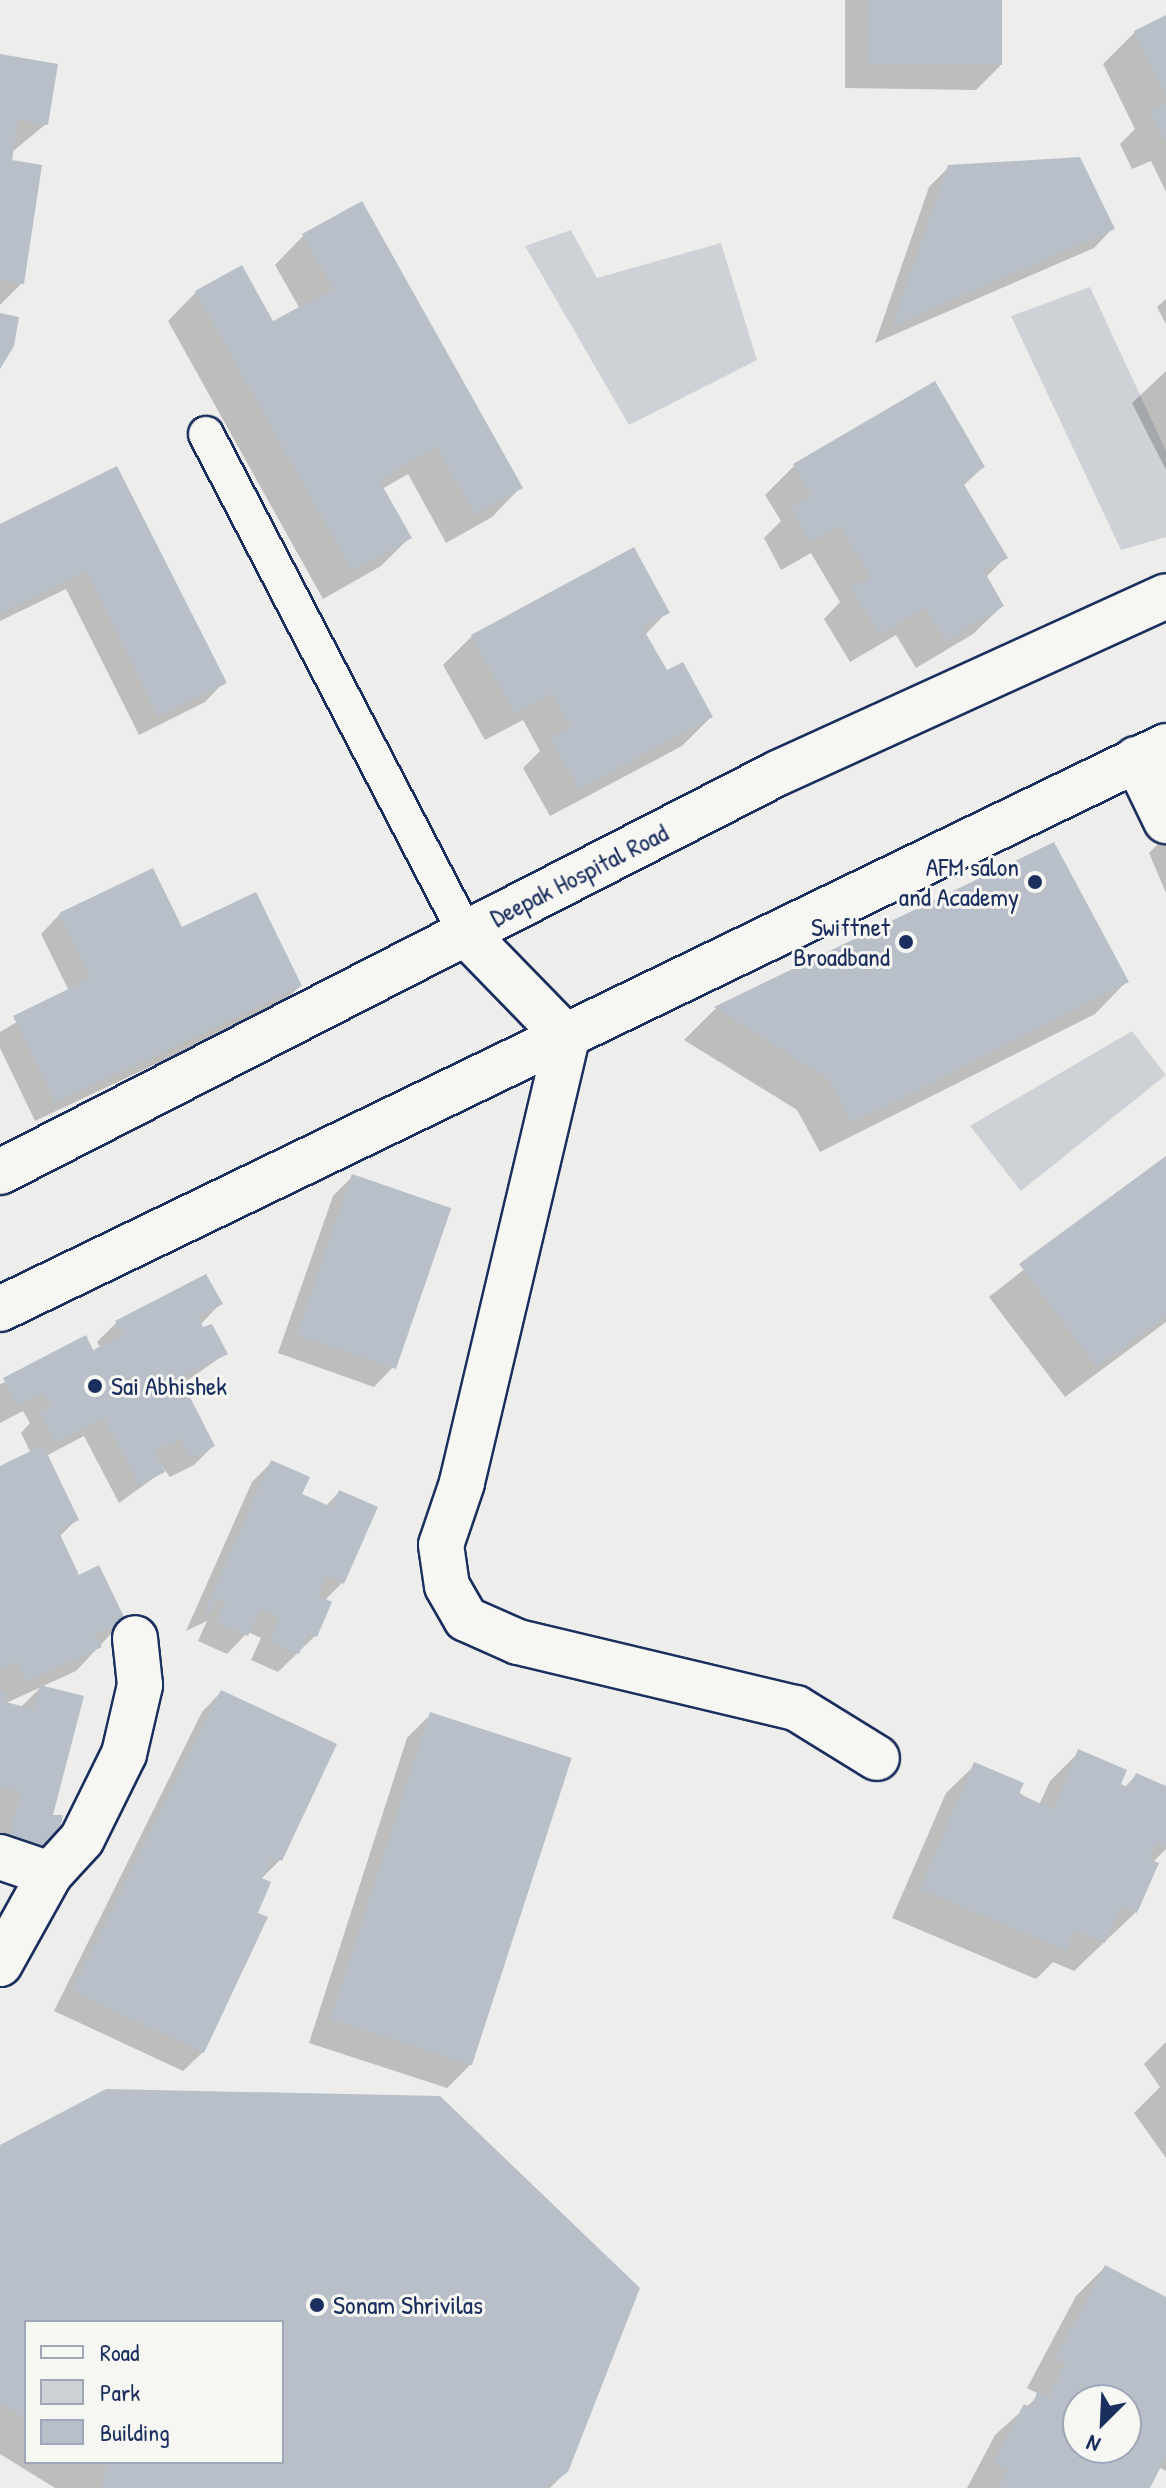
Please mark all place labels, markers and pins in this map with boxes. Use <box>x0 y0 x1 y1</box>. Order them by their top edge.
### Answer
place label: AFM salon and Academy <box>899 851 1019 912</box>
marker: AFM salon and Academy <box>1026 873 1044 891</box>
place label: Swiftnet Broadband <box>793 911 890 972</box>
marker: Swiftnet Broadband <box>897 933 915 951</box>
place label: Sai Abhishek <box>111 1370 227 1402</box>
marker: Sai Abhishek <box>86 1377 104 1395</box>
place label: Sonam Shrivilas <box>333 2289 483 2321</box>
marker: Sonam Shrivilas <box>308 2296 326 2314</box>

